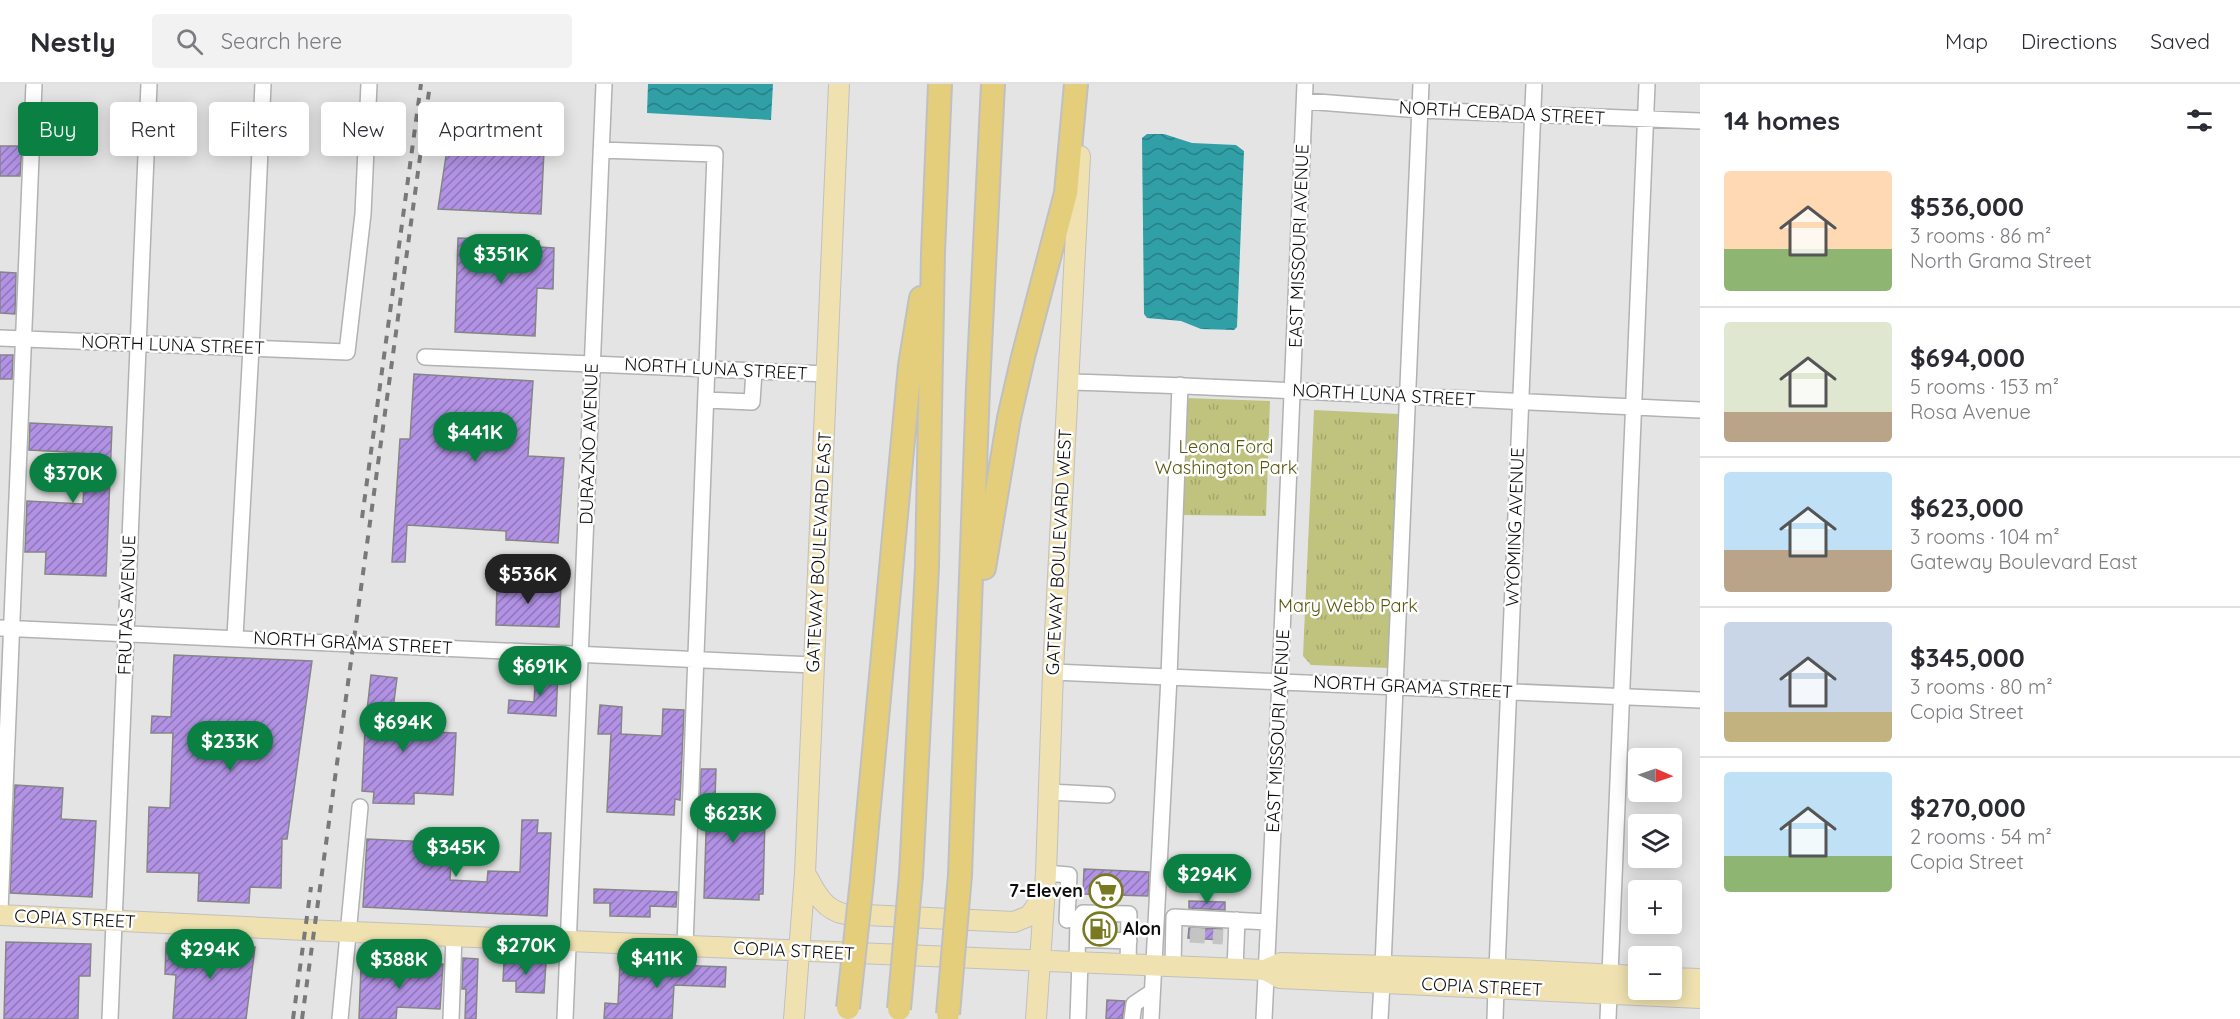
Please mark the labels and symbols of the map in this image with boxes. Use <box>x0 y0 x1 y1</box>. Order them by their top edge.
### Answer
street label: NORTH CEBADA STREET <box>1398 96 1606 129</box>
street label: EAST MISSOURI AVENUE <box>1283 144 1314 348</box>
pin: $351K <box>459 234 543 285</box>
street label: NORTH LUNA STREET <box>81 330 265 359</box>
street label: NORTH LUNA STREET <box>624 352 808 385</box>
street label: DURAZNO AVENUE <box>574 363 603 525</box>
street label: NORTH LUNA STREET <box>1292 378 1476 411</box>
pin: $441K <box>433 412 517 463</box>
street label: GATEWAY BOULEVARD WEST <box>1041 428 1076 676</box>
street label: GATEWAY BOULEVARD EAST <box>801 431 836 673</box>
park label: Leona Ford Washington Park <box>1155 435 1297 479</box>
street label: WYOMING AVENUE <box>1500 447 1529 607</box>
pin: $370K <box>31 453 115 504</box>
street label: FRUTAS AVENUE <box>113 535 140 675</box>
pin: $536K <box>486 554 570 605</box>
park label: Mary Webb Park <box>1278 594 1418 617</box>
street label: NORTH GRAMA STREET <box>253 626 453 659</box>
street label: EAST MISSOURI AVENUE <box>1261 629 1294 833</box>
pin: $691K <box>498 646 582 697</box>
street label: NORTH GRAMA STREET <box>1313 670 1513 703</box>
pin: $694K <box>361 702 445 753</box>
pin: $233K <box>188 721 272 772</box>
north arrow <box>1628 748 1682 802</box>
pin: $623K <box>691 793 775 844</box>
pin: $345K <box>414 827 498 878</box>
pin: $294K <box>1165 854 1249 905</box>
supermarket icon: 7-Eleven <box>1088 873 1124 909</box>
place label: 7-Eleven <box>1009 879 1083 902</box>
street label: COPIA STREET <box>14 904 137 933</box>
fuel station icon: Alon <box>1082 911 1118 947</box>
place label: Alon <box>1123 917 1161 940</box>
pin: $270K <box>484 925 568 976</box>
pin: $294K <box>168 929 252 980</box>
street label: COPIA STREET <box>733 936 856 965</box>
pin: $411K <box>615 938 699 989</box>
pin: $388K <box>357 939 441 990</box>
street label: COPIA STREET <box>1421 972 1544 1001</box>

